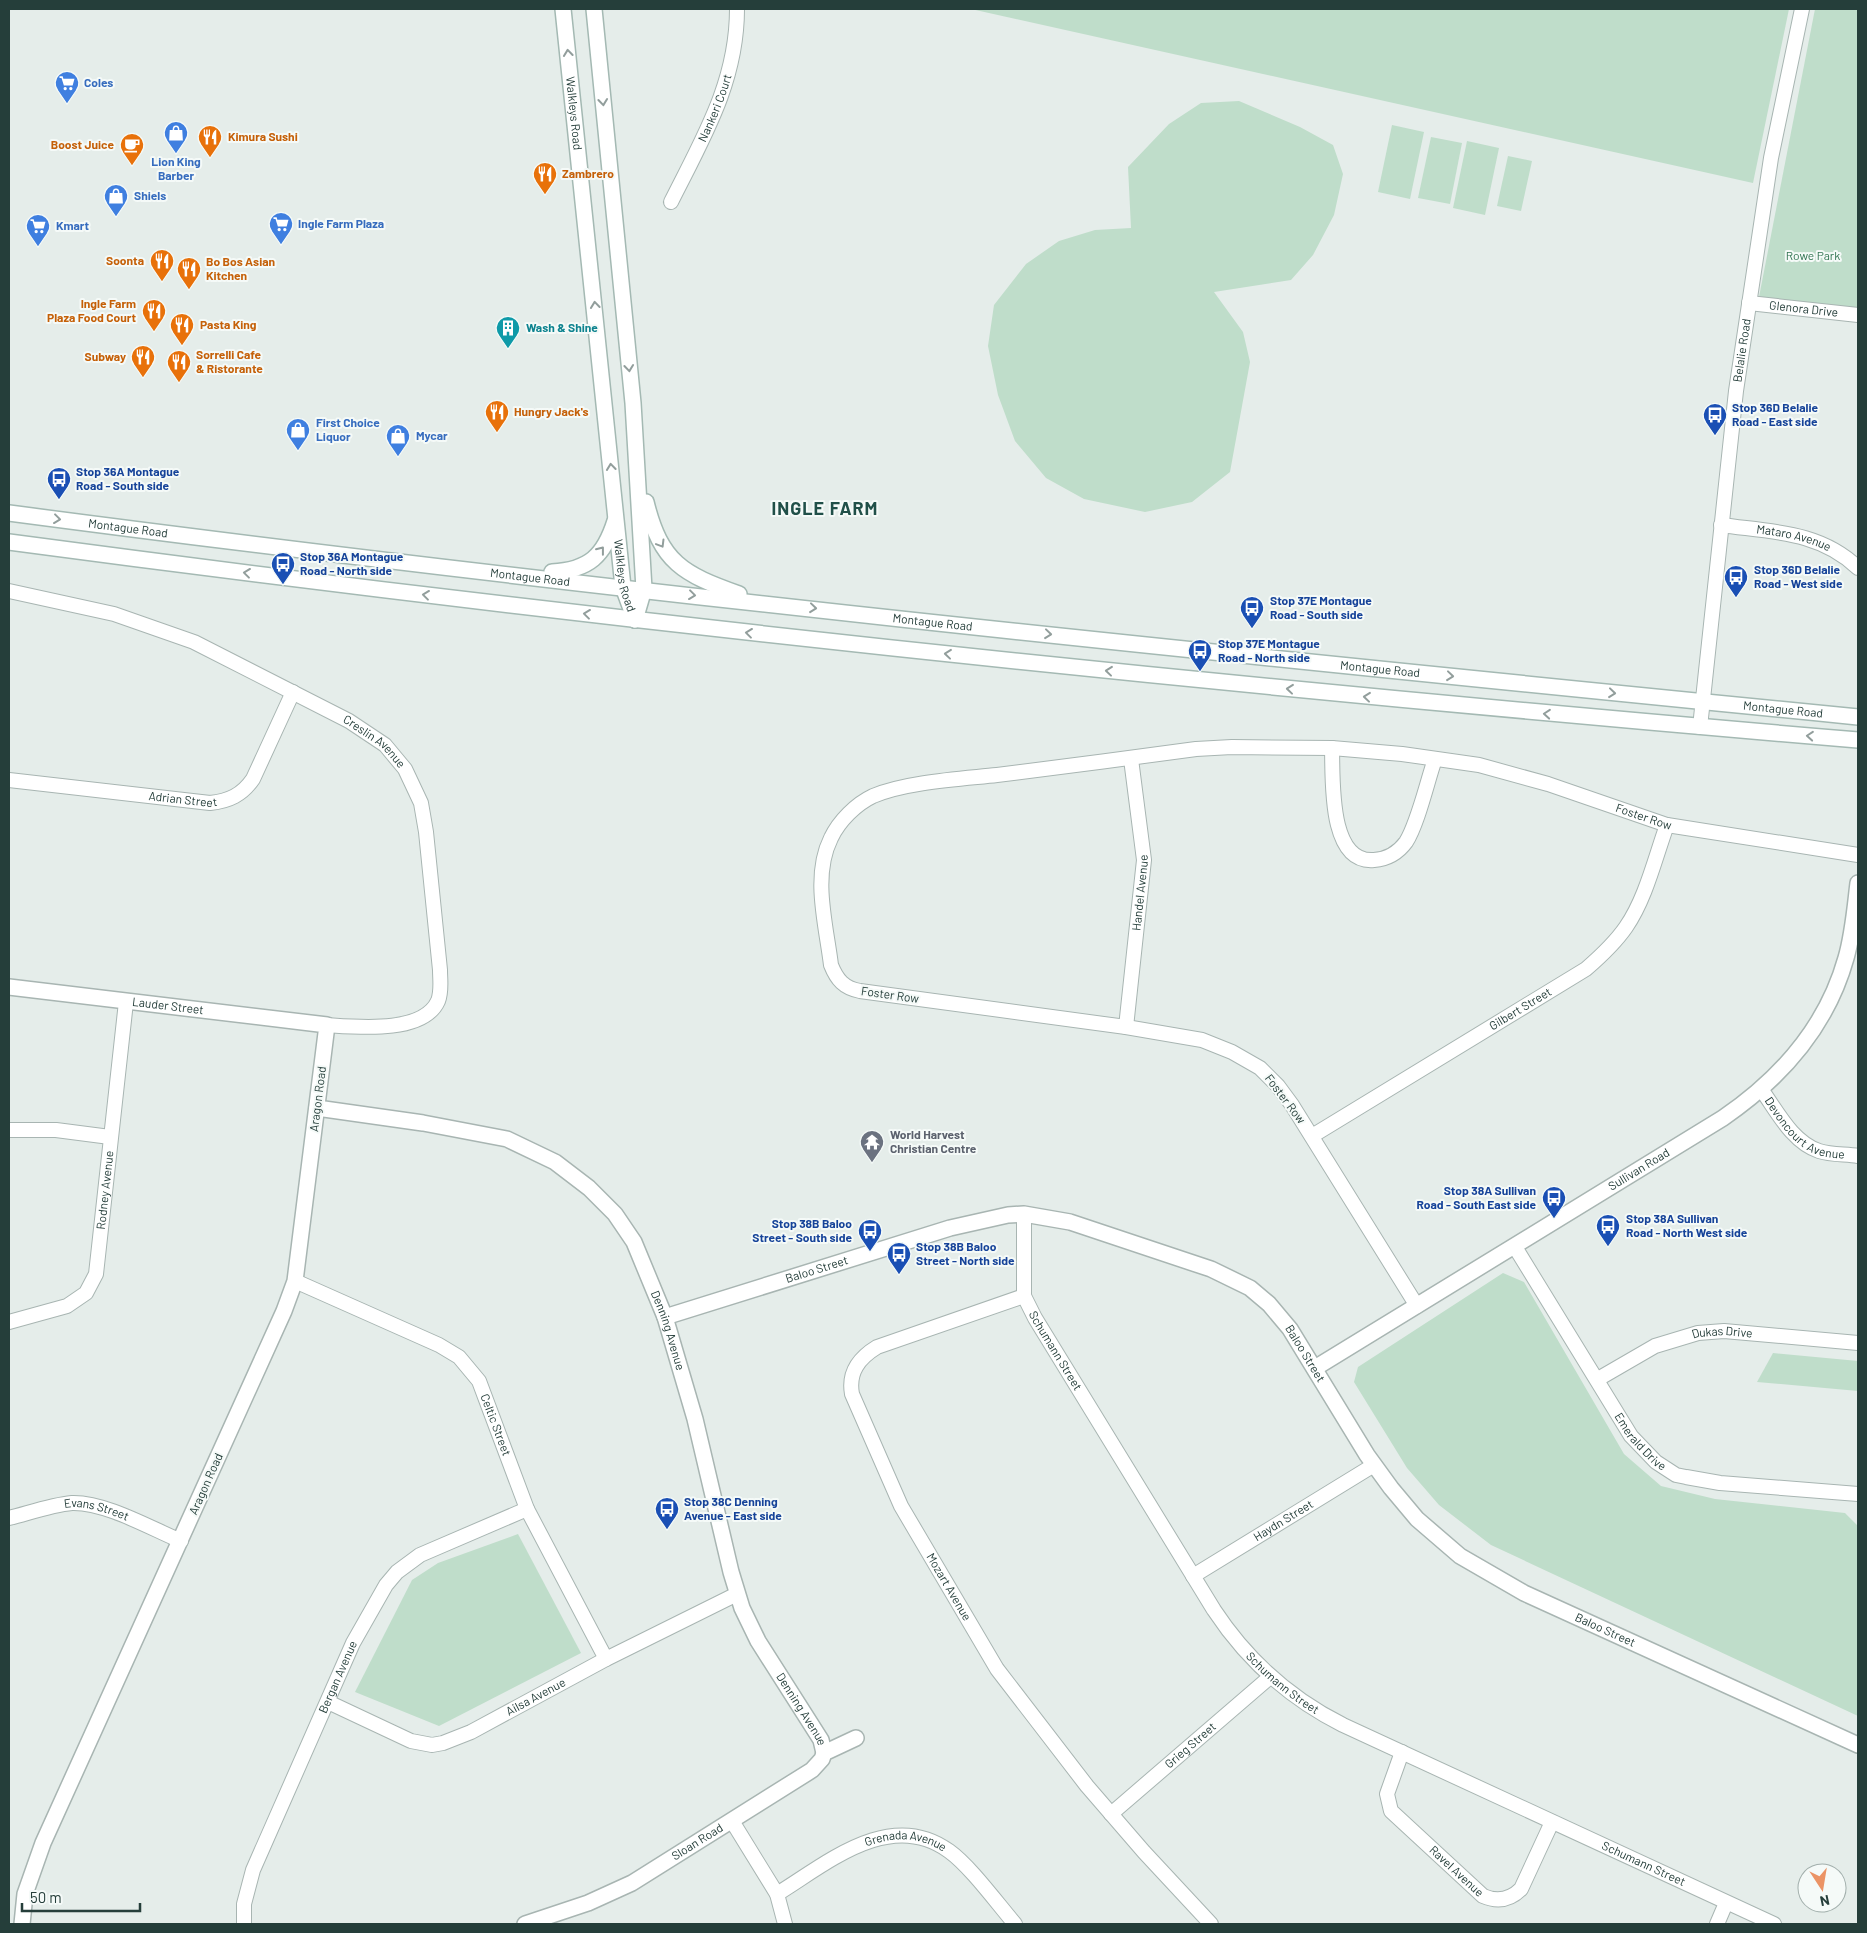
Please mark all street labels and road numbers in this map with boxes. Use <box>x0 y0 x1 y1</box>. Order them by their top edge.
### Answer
street label: Nankeri Court <box>694 72 734 144</box>
street label: Walkleys Road <box>564 76 586 151</box>
street label: Glenora Drive <box>1769 297 1839 319</box>
street label: Belalie Road <box>1729 318 1753 383</box>
street label: Montague Road <box>87 515 169 539</box>
street label: Mataro Avenue <box>1756 521 1834 553</box>
street label: Walkleys Road <box>612 538 639 613</box>
street label: Montague Road <box>489 565 571 588</box>
street label: Montague Road <box>892 610 973 633</box>
street label: Montague Road <box>1339 657 1421 679</box>
street label: Montague Road <box>1742 698 1824 720</box>
street label: Creslin Avenue <box>341 711 409 770</box>
street label: Adrian Street <box>148 788 218 809</box>
street label: Foster Row <box>1614 800 1673 832</box>
street label: Handel Avenue <box>1128 854 1150 932</box>
street label: Foster Row <box>860 983 920 1005</box>
street label: Gilbert Street <box>1486 984 1553 1032</box>
street label: Lauder Street <box>131 994 205 1016</box>
street label: Aragon Road <box>306 1065 328 1133</box>
street label: Foster Row <box>1263 1071 1309 1126</box>
street label: Devoncourt Avenue <box>1763 1094 1845 1161</box>
street label: Sullivan Road <box>1605 1145 1672 1193</box>
street label: Rodney Avenue <box>93 1150 116 1230</box>
street label: Baloo Street <box>784 1252 849 1285</box>
street label: Denning Avenue <box>649 1288 688 1372</box>
street label: Schumann Street <box>1027 1308 1086 1392</box>
street label: Baloo Street <box>1283 1322 1329 1384</box>
street label: Dukas Drive <box>1690 1323 1753 1341</box>
street label: Celtic Street <box>478 1391 514 1458</box>
street label: Emerald Drive <box>1612 1410 1669 1473</box>
street label: Aragon Road <box>185 1451 225 1517</box>
street label: Evans Street <box>63 1495 131 1523</box>
street label: Haydn Street <box>1250 1496 1315 1543</box>
street label: Mozart Avenue <box>924 1550 975 1623</box>
street label: Baloo Street <box>1573 1609 1638 1649</box>
street label: Bergan Avenue <box>315 1638 359 1715</box>
street label: Schumann Street <box>1244 1648 1322 1716</box>
street label: Denning Avenue <box>774 1670 830 1746</box>
street label: Ailsa Avenue <box>503 1674 568 1718</box>
street label: Grieg Street <box>1162 1719 1218 1771</box>
street label: Sloan Road <box>669 1820 725 1862</box>
street label: Grenada Avenue <box>862 1827 950 1854</box>
street label: Schumann Street <box>1600 1838 1688 1888</box>
street label: Ravel Avenue <box>1427 1842 1487 1899</box>

